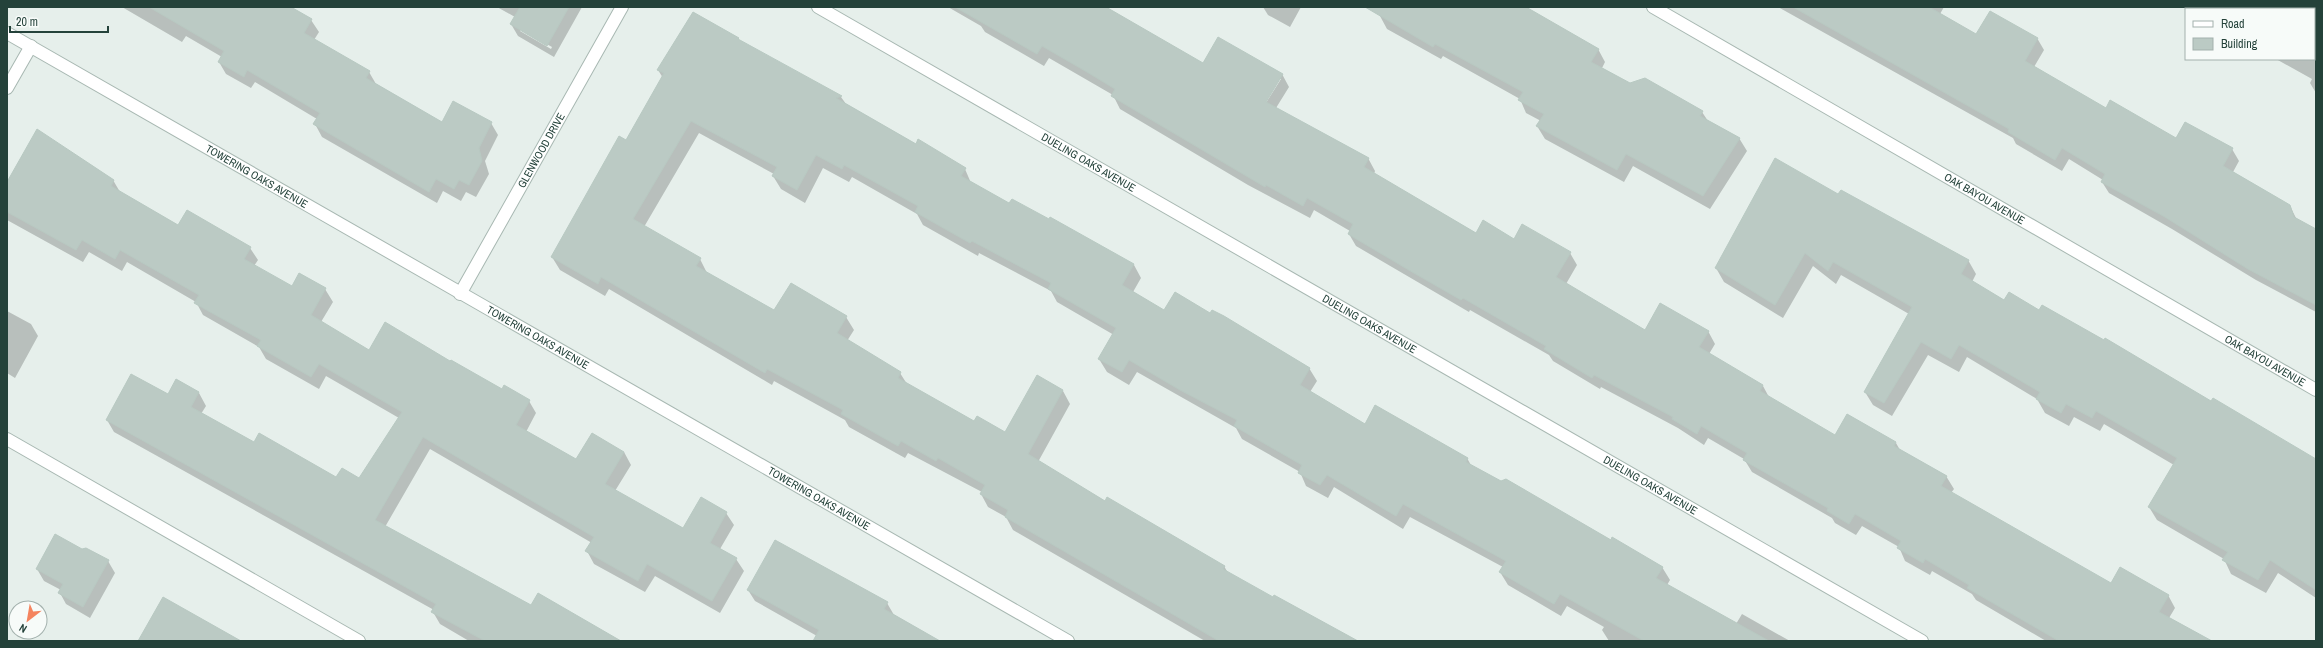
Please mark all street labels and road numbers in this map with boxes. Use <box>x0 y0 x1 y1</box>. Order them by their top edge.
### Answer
street label: GLENWOOD DRIVE <box>514 110 568 190</box>
street label: DUELING OAKS AVENUE <box>1039 130 1138 195</box>
street label: TOWERING OAKS AVENUE <box>203 141 311 211</box>
street label: OAK BAYOU AVENUE <box>1942 170 2028 227</box>
street label: DUELING OAKS AVENUE <box>1320 291 1419 356</box>
street label: TOWERING OAKS AVENUE <box>484 302 592 372</box>
street label: OAK BAYOU AVENUE <box>2222 332 2308 389</box>
street label: DUELING OAKS AVENUE <box>1601 453 1700 518</box>
street label: TOWERING OAKS AVENUE <box>765 464 873 533</box>

